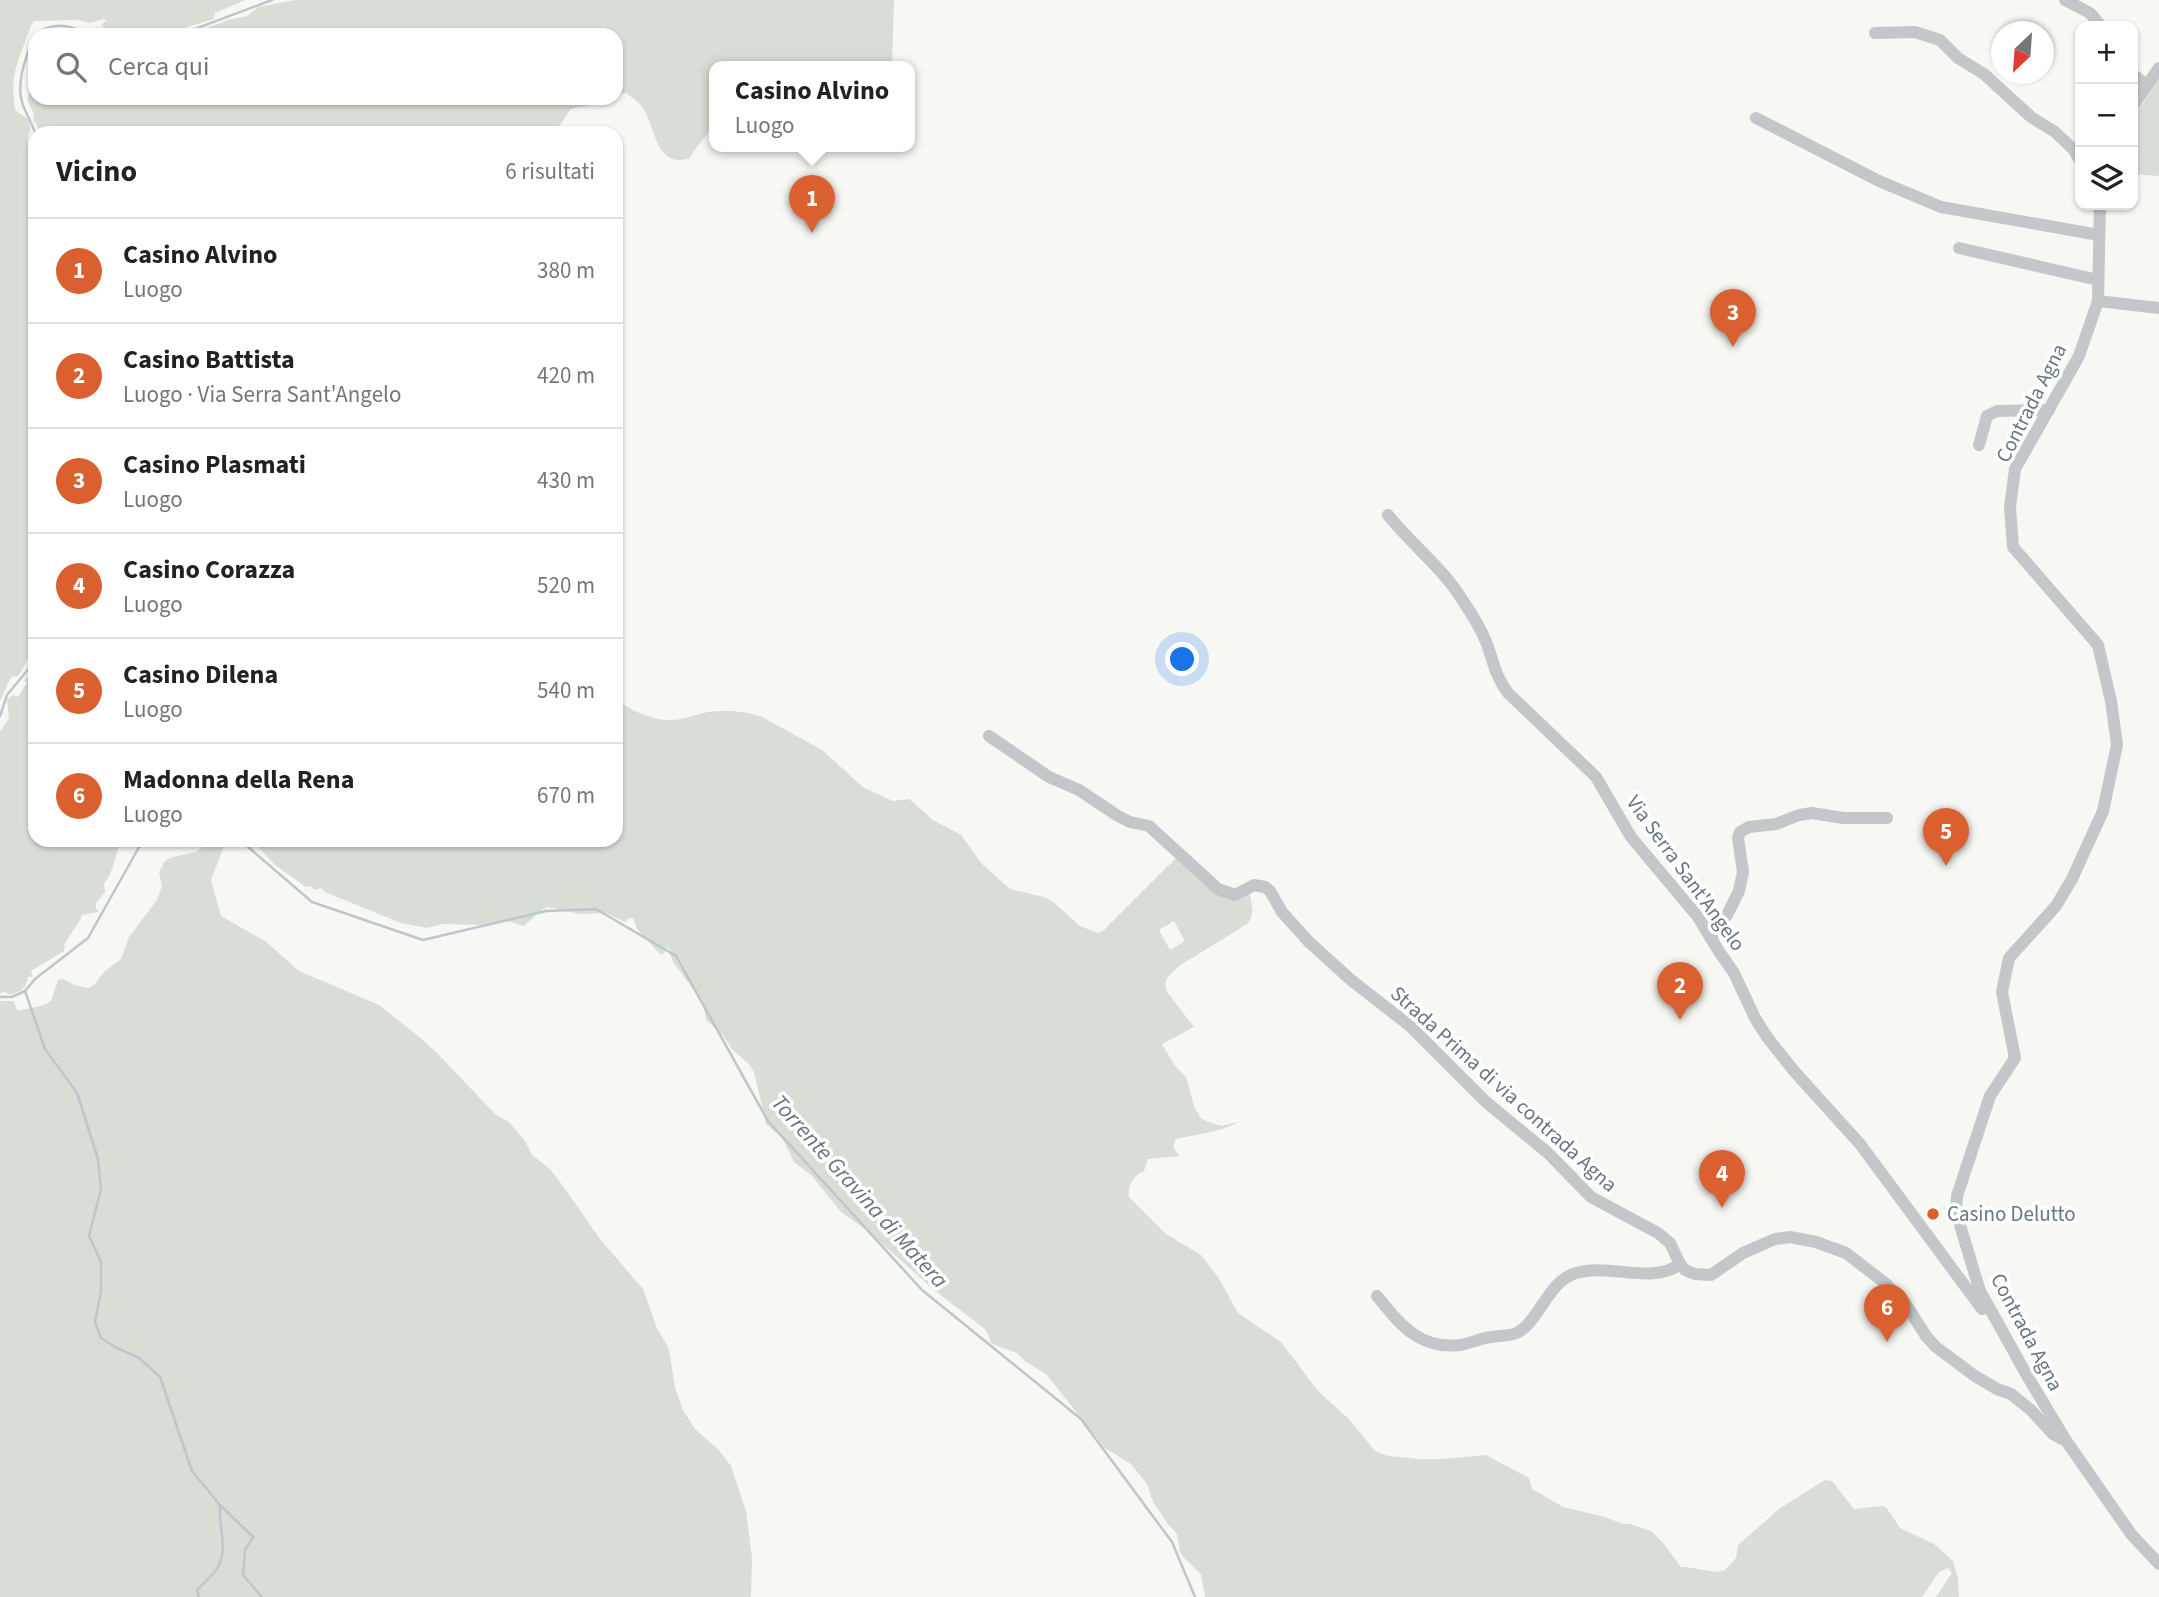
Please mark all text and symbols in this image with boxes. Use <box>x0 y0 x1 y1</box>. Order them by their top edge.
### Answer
north arrow <box>1991 21 2054 84</box>
map controls <box>2075 21 2138 210</box>
button: + <box>2075 21 2138 84</box>
search box <box>28 28 623 105</box>
icon: search <box>52 48 90 86</box>
text: Cerca qui <box>108 48 209 85</box>
popup <box>709 61 915 152</box>
text: Casino Alvino <box>735 72 889 109</box>
button: − <box>2075 84 2138 147</box>
text: Luogo <box>735 109 794 142</box>
button: layers <box>2075 147 2138 210</box>
text: Vicino <box>56 150 137 193</box>
text: 6 risultati <box>505 155 595 188</box>
pin: 1 <box>789 175 835 233</box>
text: Casino Alvino <box>123 236 277 273</box>
text: 1 <box>73 254 85 287</box>
text: 380 m <box>537 254 595 287</box>
text: Luogo <box>123 273 183 306</box>
pin: 3 <box>1710 289 1756 347</box>
street label: Contrada Agna <box>1988 338 2074 468</box>
text: Casino Battista <box>123 341 295 378</box>
text: 2 <box>73 359 85 392</box>
text: 420 m <box>537 359 595 392</box>
text: Luogo · Via Serra Sant'Angelo <box>123 378 401 411</box>
text: Casino Plasmati <box>123 446 306 483</box>
text: 3 <box>73 464 85 497</box>
text: 430 m <box>537 464 595 497</box>
text: Luogo <box>123 483 183 516</box>
text: Casino Corazza <box>123 551 295 588</box>
text: 4 <box>73 569 85 602</box>
text: 520 m <box>537 569 595 602</box>
text: Luogo <box>123 588 183 621</box>
your location <box>1165 642 1199 676</box>
text: Casino Dilena <box>123 656 278 693</box>
text: 5 <box>73 674 85 707</box>
text: 540 m <box>537 674 595 707</box>
text: Luogo <box>123 693 183 726</box>
text: Madonna della Rena <box>123 761 354 798</box>
text: 6 <box>73 779 85 812</box>
text: 670 m <box>537 779 595 812</box>
street label: Via Serra Sant'Angelo <box>1619 789 1753 957</box>
text: Luogo <box>123 798 183 831</box>
pin: 5 <box>1923 808 1969 866</box>
pin: 2 <box>1657 962 1703 1020</box>
street label: Strada Prima di via contrada Agna <box>1384 979 1624 1199</box>
water label: Torrente Gravina di Matera <box>764 1087 956 1296</box>
pin: 4 <box>1699 1150 1745 1208</box>
place label: Casino Delutto <box>1947 1199 2076 1229</box>
marker: Casino Delutto <box>1925 1206 1941 1222</box>
street label: Contrada Agna <box>1983 1268 2071 1396</box>
pin: 6 <box>1864 1284 1910 1342</box>

